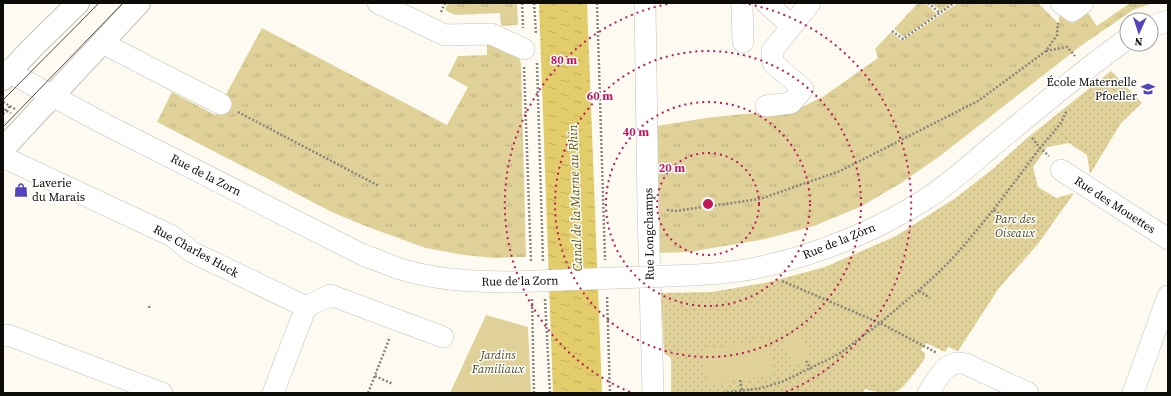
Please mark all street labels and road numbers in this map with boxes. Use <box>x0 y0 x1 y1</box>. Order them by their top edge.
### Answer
street label: Rue de la Zorn <box>168 150 244 200</box>
street label: Rue des Mouettes <box>1071 173 1159 237</box>
street label: Rue Longchamps <box>640 188 658 280</box>
street label: Rue de la Zorn <box>800 219 878 263</box>
street label: Rue Charles Huck <box>150 221 242 281</box>
street label: Rue de la Zorn <box>481 272 559 290</box>

